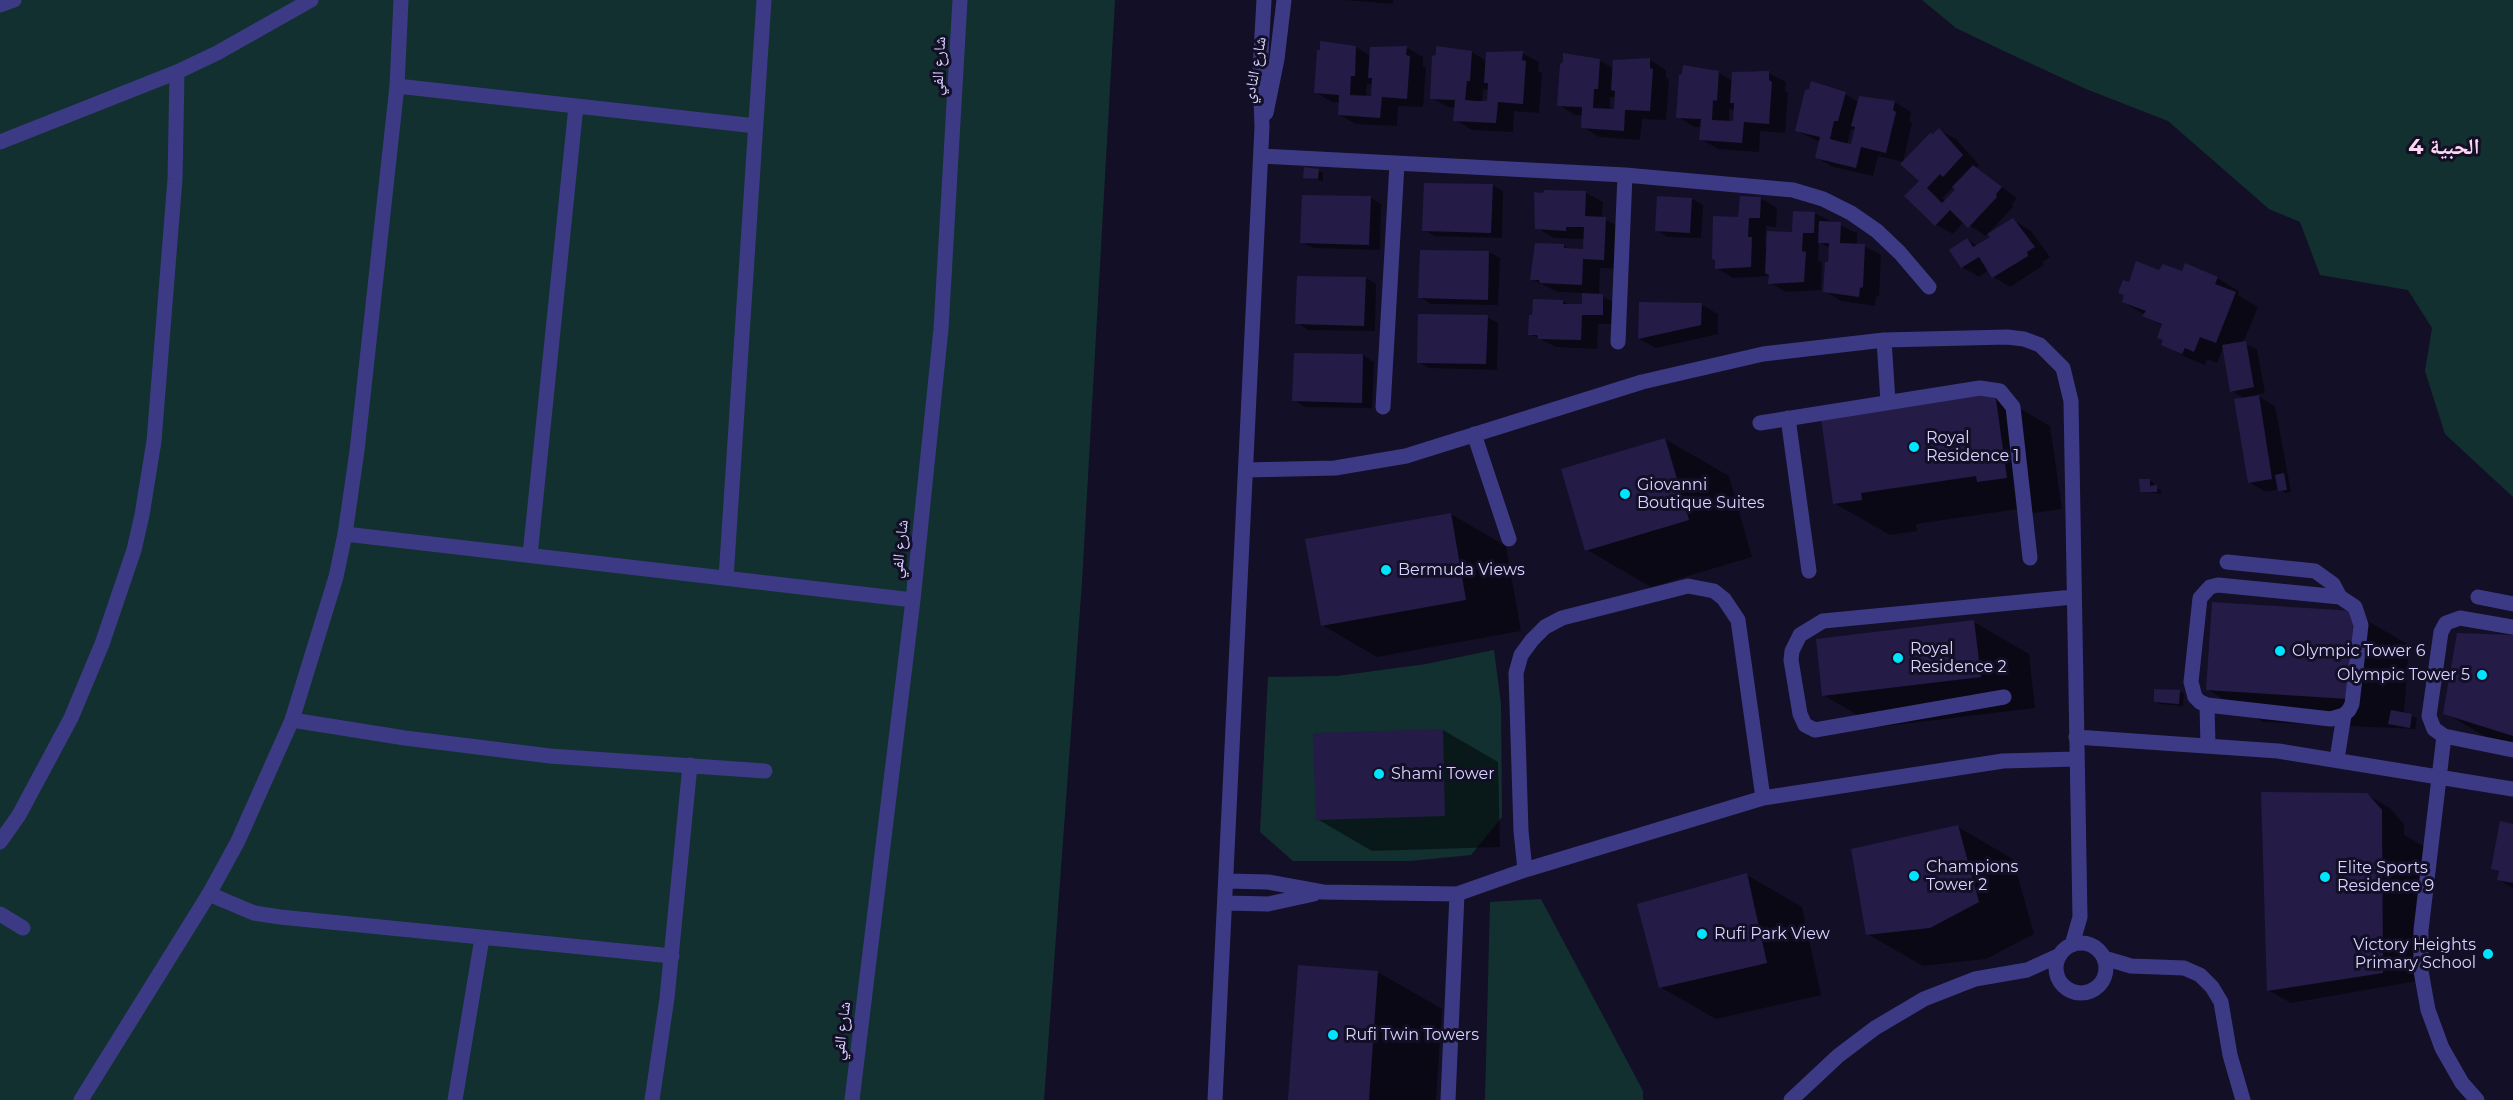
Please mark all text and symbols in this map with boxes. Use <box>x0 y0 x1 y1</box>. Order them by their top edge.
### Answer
street label: شارع النادي <box>1239 35 1271 105</box>
street label: شارع الفي <box>928 36 950 96</box>
district label: الحبية 4 <box>2408 135 2480 161</box>
place label: Royal Residence 1 <box>1926 428 2019 466</box>
marker: Royal Residence 1 <box>1907 440 1921 454</box>
place label: Giovanni Boutique Suites <box>1637 475 1765 513</box>
marker: Giovanni Boutique Suites <box>1618 487 1632 501</box>
street label: شارع الفي <box>887 519 913 579</box>
place label: Bermuda Views <box>1398 560 1525 580</box>
marker: Bermuda Views <box>1379 563 1393 577</box>
place label: Royal Residence 2 <box>1910 639 2006 677</box>
place label: Olympic Tower 6 <box>2292 641 2426 661</box>
marker: Olympic Tower 6 <box>2273 644 2287 658</box>
marker: Royal Residence 2 <box>1891 651 1905 665</box>
place label: Olympic Tower 5 <box>2337 665 2470 685</box>
marker: Olympic Tower 5 <box>2475 668 2489 682</box>
place label: Shami Tower <box>1391 764 1495 784</box>
marker: Shami Tower <box>1372 767 1386 781</box>
place label: Champions Tower 2 <box>1926 857 2018 895</box>
place label: Elite Sports Residence 9 <box>2337 858 2434 896</box>
marker: Champions Tower 2 <box>1907 869 1921 883</box>
marker: Elite Sports Residence 9 <box>2318 870 2332 884</box>
place label: Rufi Park View <box>1714 924 1830 944</box>
marker: Rufi Park View <box>1695 927 1709 941</box>
place label: Victory Heights Primary School <box>2353 935 2476 973</box>
marker: Victory Heights Primary School <box>2481 947 2495 961</box>
street label: شارع الفي <box>829 1001 855 1061</box>
place label: Rufi Twin Towers <box>1345 1025 1479 1045</box>
marker: Rufi Twin Towers <box>1326 1028 1340 1042</box>

